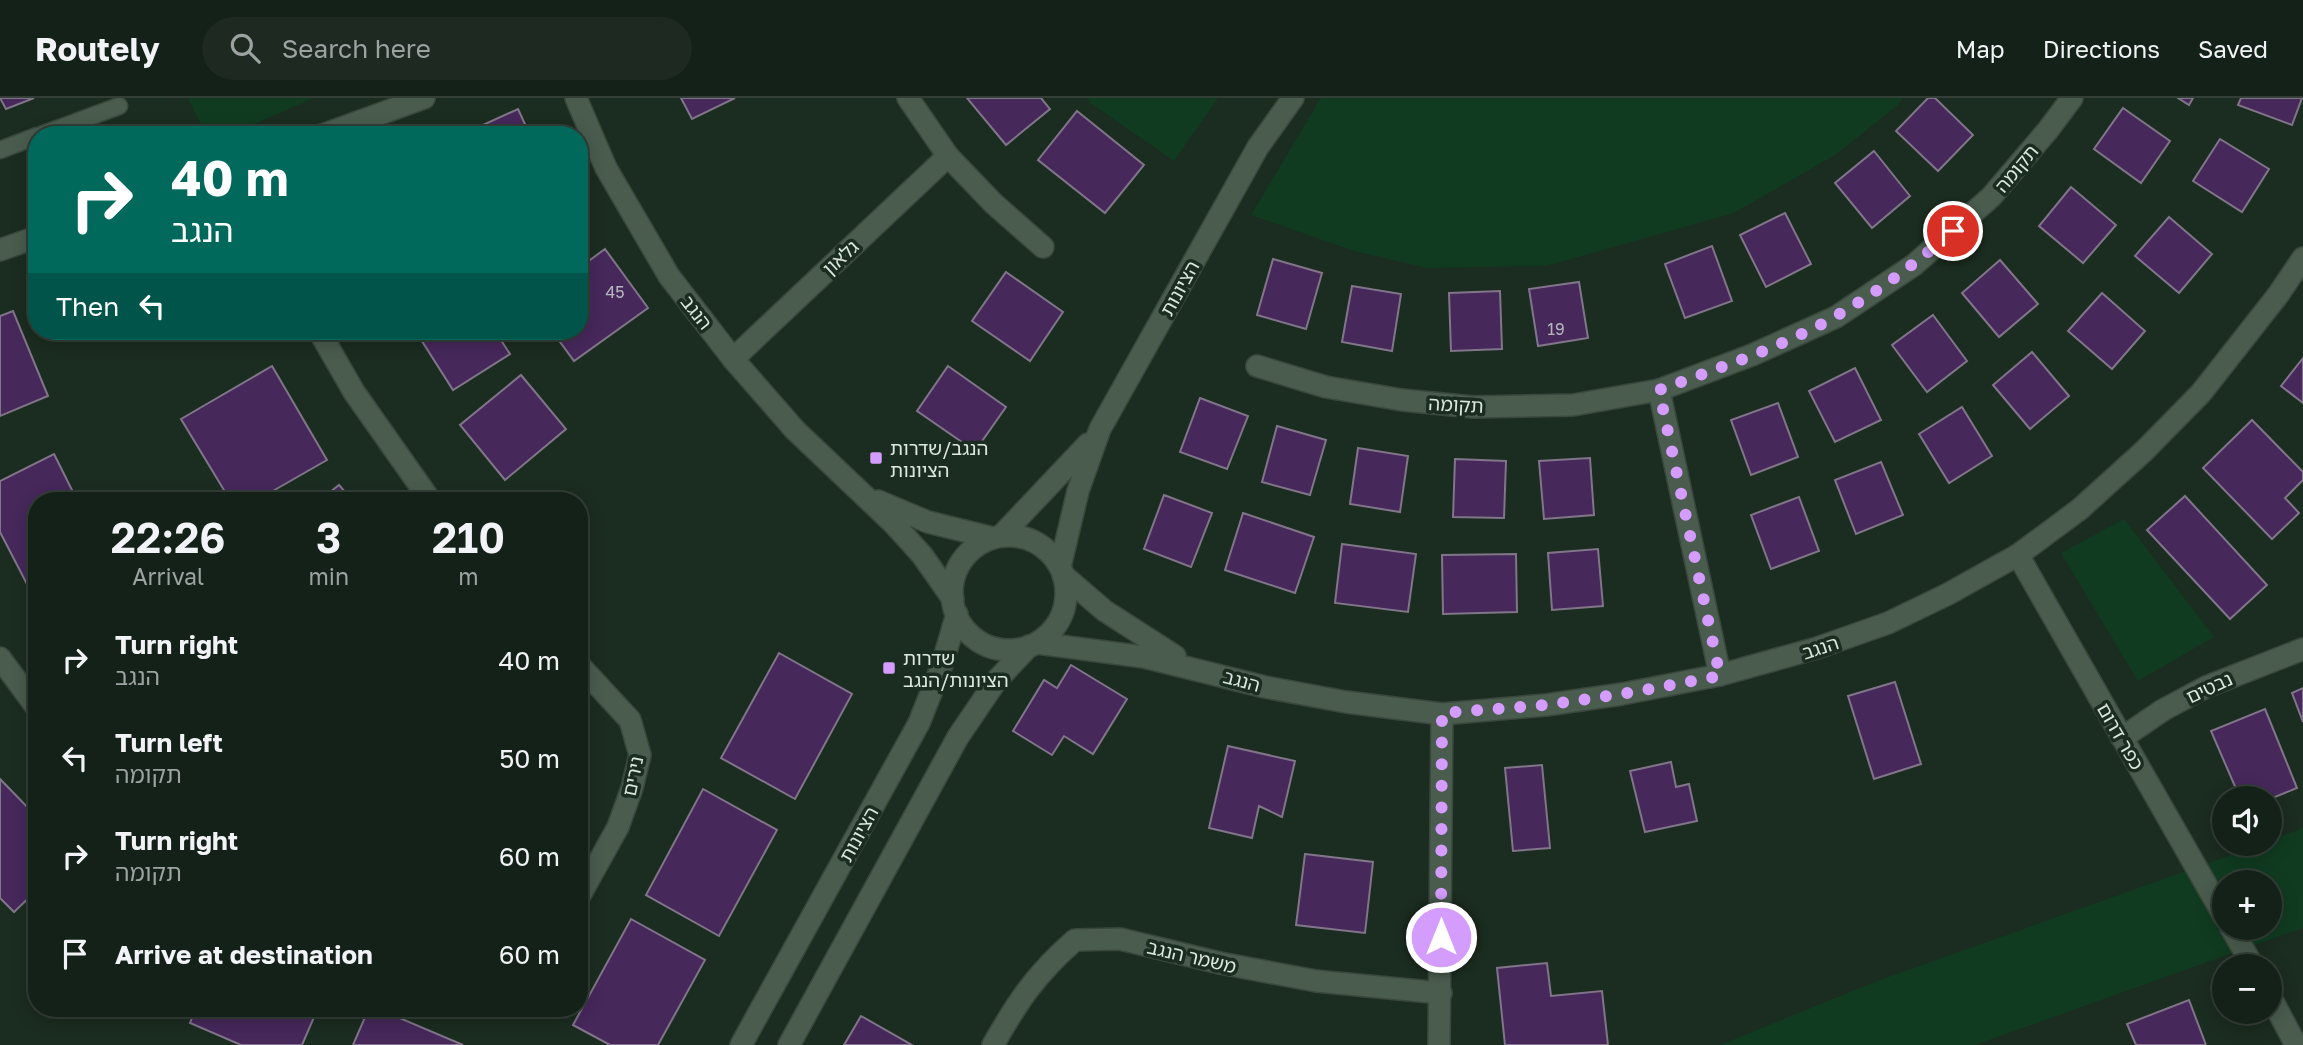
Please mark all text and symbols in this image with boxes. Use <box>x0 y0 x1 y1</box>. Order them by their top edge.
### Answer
search box <box>202 17 692 80</box>
text: Routely <box>35 29 160 68</box>
icon: search <box>226 29 264 67</box>
text: Search here <box>282 33 431 64</box>
text: Map <box>1956 34 2005 63</box>
text: Directions <box>2043 34 2160 63</box>
text: Saved <box>2198 34 2268 63</box>
street label: תקומה <box>1989 139 2043 197</box>
text: 40 m <box>171 148 289 207</box>
icon: right <box>56 154 147 245</box>
pin <box>1923 201 1983 261</box>
text: הנגב <box>171 211 234 249</box>
icon: arrive <box>1934 212 1972 250</box>
street label: גלאון <box>817 235 863 279</box>
street label: הציונות <box>1155 256 1203 320</box>
house number: 45 <box>605 282 625 302</box>
icon: left <box>133 287 171 325</box>
street label: הנגב <box>676 290 718 334</box>
text: Then <box>56 291 119 322</box>
house number: 19 <box>1547 319 1565 339</box>
street label: תקומה <box>1428 391 1484 417</box>
place label: הנגב/שדרות הציונות <box>890 436 988 481</box>
marker: הנגב/שדרות הציונות <box>868 450 884 466</box>
text: 22:26 <box>111 512 226 562</box>
text: 3 <box>316 512 341 562</box>
text: 210 <box>432 512 505 562</box>
text: Arrival <box>132 562 204 590</box>
text: min <box>308 562 349 590</box>
text: m <box>458 562 479 590</box>
text: Turn right <box>115 629 238 660</box>
street label: הנגב <box>1799 630 1841 664</box>
icon: right <box>56 641 94 679</box>
text: 40 m <box>499 645 560 676</box>
place label: שדרות הציונות/הנגב <box>903 646 1009 691</box>
marker: שדרות הציונות/הנגב <box>881 660 897 676</box>
text: הנגב <box>115 662 160 690</box>
street label: הנגב <box>1221 664 1263 696</box>
street label: נבטים <box>2182 666 2236 708</box>
street label: כפר דרום <box>2093 698 2149 774</box>
text: Turn left <box>115 727 223 758</box>
icon: left <box>56 739 94 777</box>
text: 50 m <box>499 743 560 774</box>
street label: נירים <box>617 754 647 798</box>
text: תקומה <box>115 760 182 788</box>
map controls <box>2212 786 2282 1024</box>
button: sound <box>2212 786 2282 856</box>
street label: הציונות <box>834 802 882 866</box>
text: Turn right <box>115 825 238 856</box>
icon: right <box>56 837 94 875</box>
text: 60 m <box>499 841 560 872</box>
text: תקומה <box>115 858 182 886</box>
button: + <box>2212 870 2282 940</box>
position arrow <box>1404 900 1478 974</box>
icon: arrive <box>56 935 94 973</box>
street label: משמר הנגב <box>1145 935 1239 977</box>
text: Arrive at destination <box>115 939 373 970</box>
text: 60 m <box>499 939 560 970</box>
button: − <box>2212 954 2282 1024</box>

